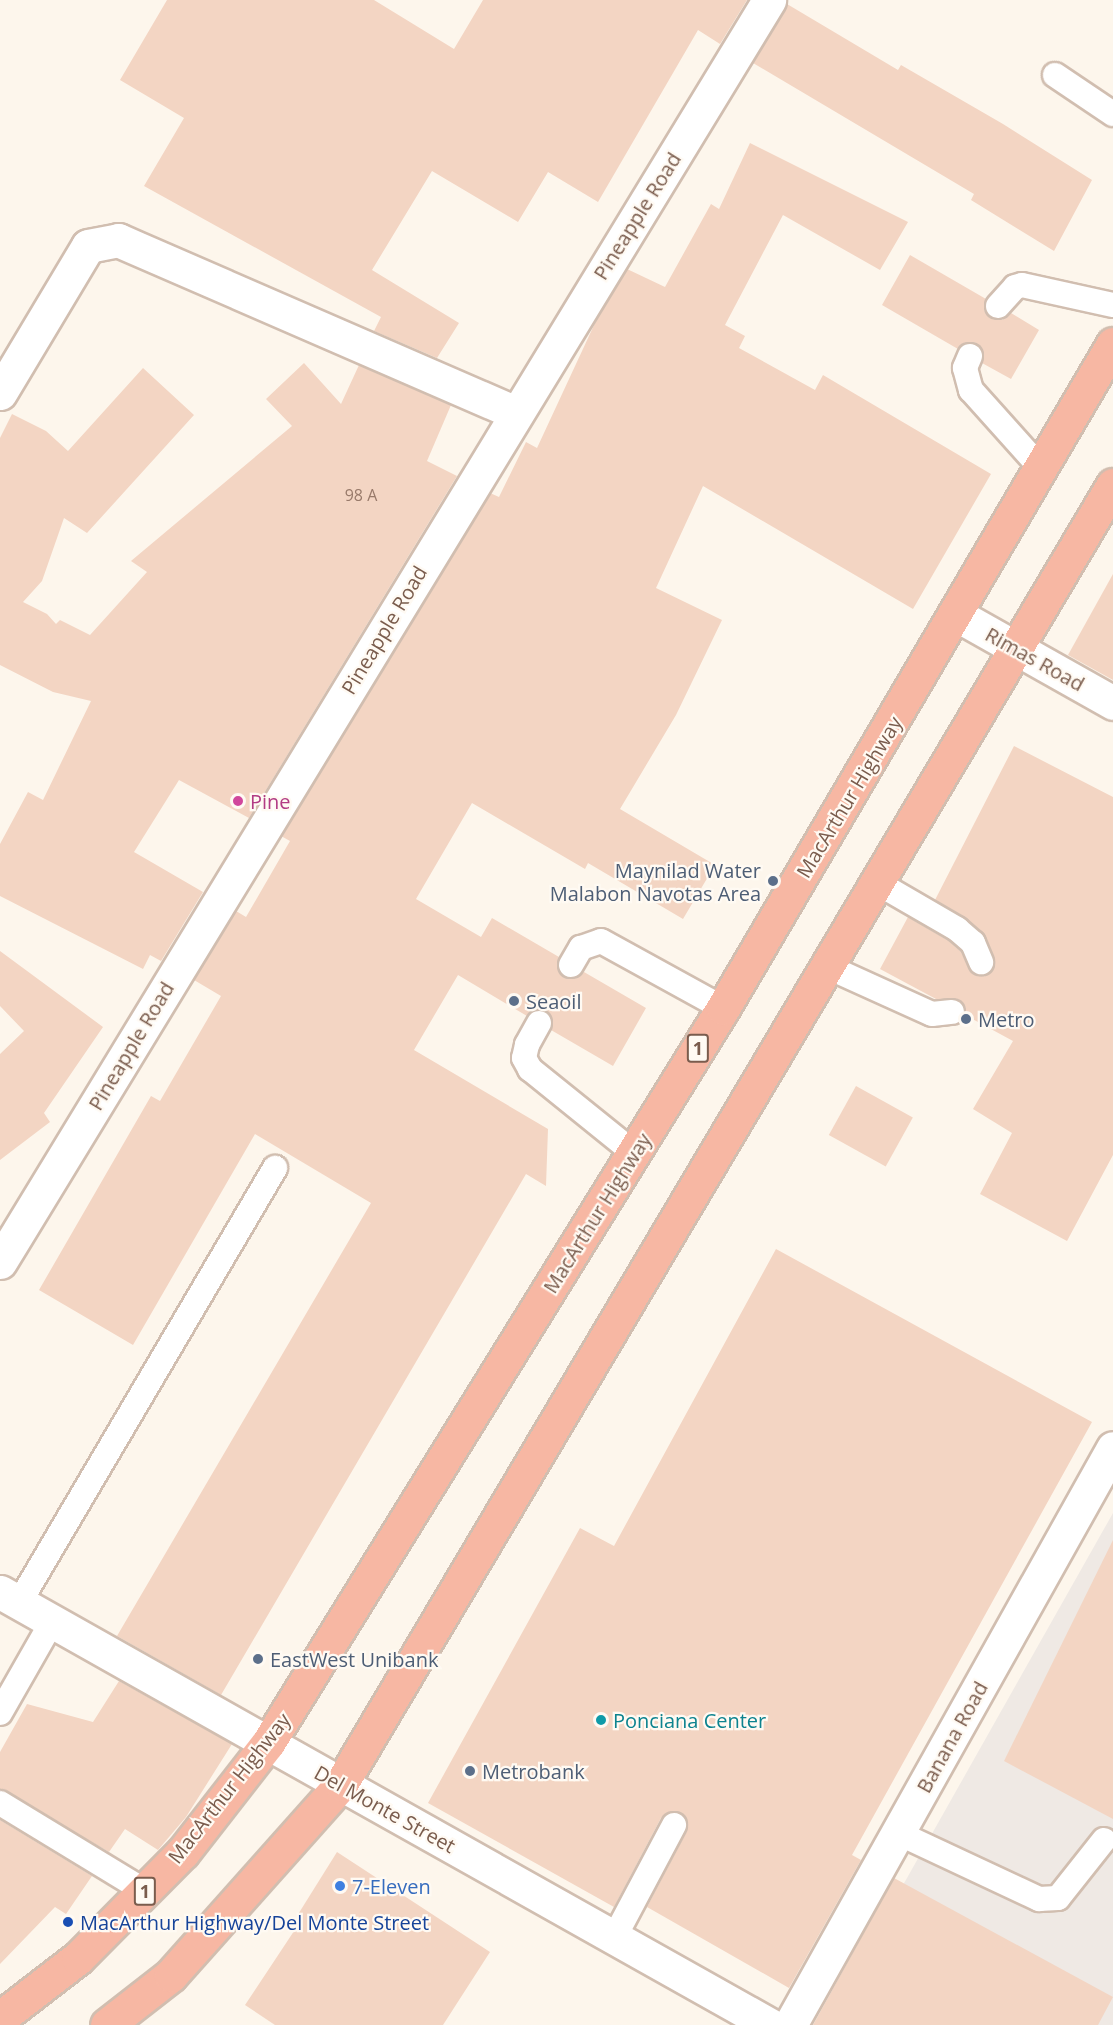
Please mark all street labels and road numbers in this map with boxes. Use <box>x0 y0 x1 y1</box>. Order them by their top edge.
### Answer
street label: Pineapple Road <box>588 148 686 284</box>
street label: Pineapple Road <box>336 562 432 698</box>
street label: Rimas Road <box>981 622 1089 696</box>
street label: MacArthur Highway <box>791 712 907 882</box>
street label: Pineapple Road <box>83 978 179 1114</box>
road number: 1 <box>686 1033 710 1063</box>
street label: MacArthur Highway <box>538 1129 656 1297</box>
street label: Banana Road <box>912 1677 992 1797</box>
street label: MacArthur Highway <box>163 1708 295 1868</box>
street label: Del Monte Street <box>310 1760 460 1858</box>
road number: 1 <box>133 1876 157 1906</box>

